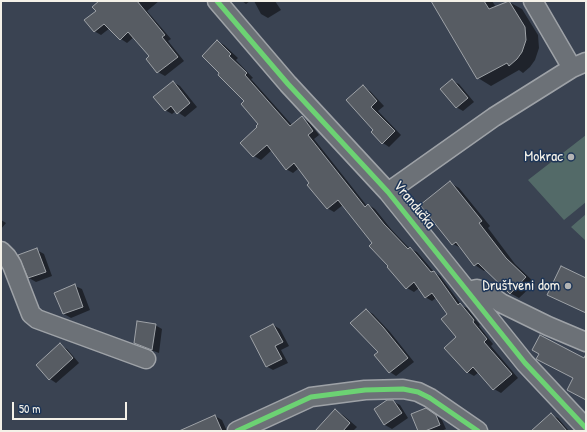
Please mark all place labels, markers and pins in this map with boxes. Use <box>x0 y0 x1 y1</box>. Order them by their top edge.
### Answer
place label: Mokrac <box>524 148 563 166</box>
marker: Mokrac <box>566 152 576 162</box>
place label: Društveni dom <box>483 277 560 295</box>
marker: Društveni dom <box>563 281 573 291</box>

